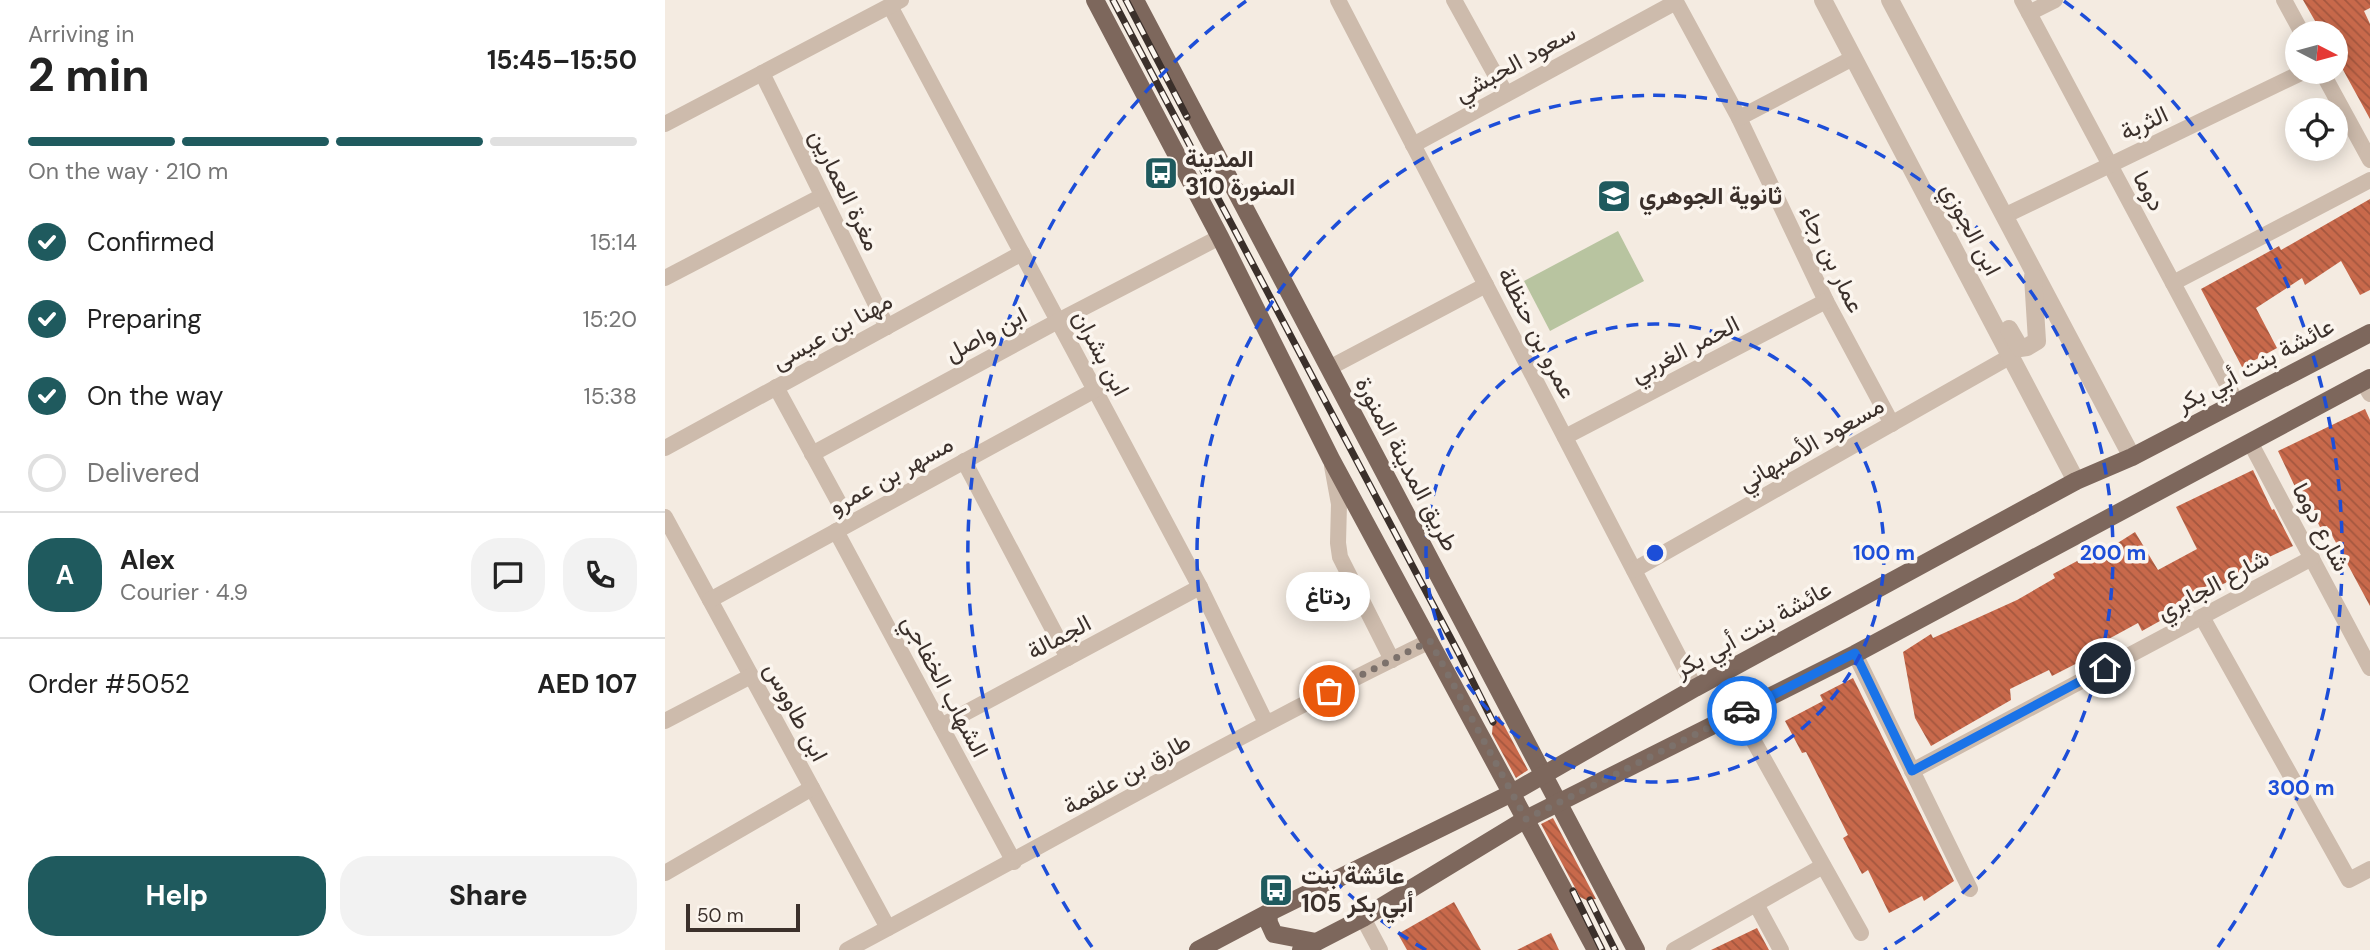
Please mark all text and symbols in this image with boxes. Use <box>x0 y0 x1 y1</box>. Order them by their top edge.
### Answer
street label: سعود الحبشي <box>1449 16 1583 112</box>
text: Arriving in <box>28 19 134 49</box>
north arrow <box>2285 21 2349 84</box>
map controls <box>2285 21 2348 161</box>
text: 15:45–15:50 <box>487 43 637 77</box>
text: 2 min <box>28 45 150 105</box>
street label: الثربة <box>2115 98 2173 147</box>
button: locate <box>2285 98 2348 161</box>
street label: مغرة العمارين <box>803 124 888 256</box>
place label: المدينة المنورة 310 <box>1185 143 1295 202</box>
bus stop icon: المدينة المنورة 310 <box>1142 154 1180 192</box>
text: On the way · 210 m <box>28 156 228 186</box>
street label: دوما <box>2126 165 2173 216</box>
school or university icon: ثانوية الجوهري <box>1595 177 1633 215</box>
street label: ابن الجوزي <box>1931 177 2009 283</box>
place label: ثانوية الجوهري <box>1639 180 1782 216</box>
street label: عمار بن رجاء <box>1793 200 1872 318</box>
icon: check <box>28 223 66 261</box>
text: Confirmed <box>87 225 214 259</box>
text: 15:14 <box>590 227 637 257</box>
street label: عمرو بن حنظلة <box>1491 262 1584 404</box>
street label: مهنا بن عيسى <box>766 285 898 376</box>
street label: ابن واصل <box>939 299 1032 368</box>
icon: check <box>28 300 66 338</box>
text: Preparing <box>87 302 202 336</box>
text: 15:20 <box>582 304 637 334</box>
street label: ابن بشران <box>1066 304 1137 401</box>
street label: الحمر الغربي <box>1625 308 1746 393</box>
street label: عائشة بنت أبي بكر <box>2170 310 2341 423</box>
street label: طريق المدينة المنورة <box>1348 371 1466 556</box>
icon: check <box>28 377 66 415</box>
text: On the way <box>87 379 223 413</box>
text: 15:38 <box>584 381 637 411</box>
street label: مسعود الأصبهاني <box>1732 389 1891 501</box>
street label: مسهر بن عمرو <box>823 428 958 521</box>
text: Delivered <box>87 456 200 490</box>
street label: شارع دوما <box>2284 477 2358 577</box>
button: chat <box>471 538 545 612</box>
button: phone <box>563 538 637 612</box>
text: 100 m <box>1853 539 1915 567</box>
text: 200 m <box>2080 539 2146 567</box>
centre of rings <box>1643 541 1667 565</box>
street label: شارع الجابري <box>2151 542 2276 631</box>
text: Alex <box>120 543 175 577</box>
text: A <box>56 558 74 592</box>
callout: ردتاغ <box>1287 572 1371 621</box>
street label: عائشة بنت أبي بكر <box>1668 573 1839 688</box>
text: Courier · 4.9 <box>120 577 248 607</box>
text: ردتاغ <box>1305 581 1351 611</box>
street label: الجمالة <box>1021 607 1096 666</box>
street label: الشهاب الخفاجي <box>891 609 996 764</box>
pin <box>2075 638 2135 698</box>
icon: home <box>2086 649 2124 687</box>
street label: ابن طاووس <box>757 657 835 767</box>
pin <box>1299 661 1359 721</box>
text: Order #5052 <box>28 667 190 701</box>
text: AED 107 <box>537 667 637 701</box>
icon: bag <box>1310 672 1348 710</box>
courier <box>1707 676 1777 746</box>
icon: car <box>1723 692 1761 730</box>
street label: طارق بن علقمة <box>1057 726 1196 821</box>
text: 300 m <box>2268 774 2334 802</box>
button: Help <box>28 856 326 936</box>
button: Share <box>340 856 637 936</box>
place label: عائشة بنت أبي بكر 105 <box>1301 860 1414 924</box>
bus stop icon: عائشة بنت أبي بكر 105 <box>1257 871 1295 909</box>
scale bar <box>686 901 800 933</box>
text: 50 m <box>697 903 744 928</box>

